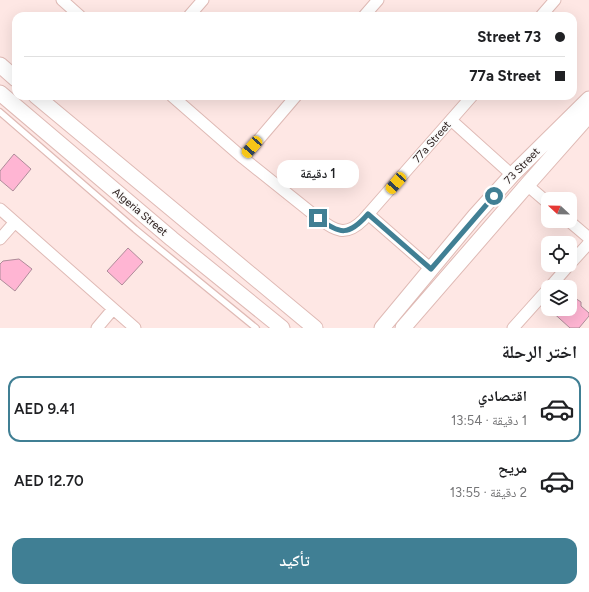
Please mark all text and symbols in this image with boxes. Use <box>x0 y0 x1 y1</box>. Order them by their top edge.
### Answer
text: 73 Street <box>477 28 541 46</box>
text: 77a Street <box>469 67 541 85</box>
street label: 77a Street <box>410 119 454 165</box>
car <box>240 134 264 160</box>
street label: 73 Street <box>502 145 542 187</box>
callout: 1 دقيقة <box>277 160 359 188</box>
text: 1 دقيقة <box>300 166 336 181</box>
car <box>384 170 408 196</box>
street label: Algeria Street <box>110 185 170 239</box>
route start <box>485 187 503 205</box>
north arrow <box>541 192 577 228</box>
map controls <box>541 192 577 316</box>
route end <box>309 209 327 227</box>
button: locate <box>541 236 577 272</box>
button: layers <box>541 280 577 316</box>
text: اختر الرحلة <box>502 341 577 363</box>
text: اقتصادي <box>478 387 527 405</box>
icon: car <box>539 391 575 427</box>
text: AED 9.41 <box>14 400 75 418</box>
text: 1 دقيقة · 13:54 <box>451 413 527 428</box>
text: مريح <box>498 459 527 477</box>
icon: car <box>539 463 575 499</box>
text: AED 12.70 <box>14 472 84 490</box>
text: 2 دقيقة · 13:55 <box>450 485 527 500</box>
button: تأكيد <box>12 538 577 584</box>

